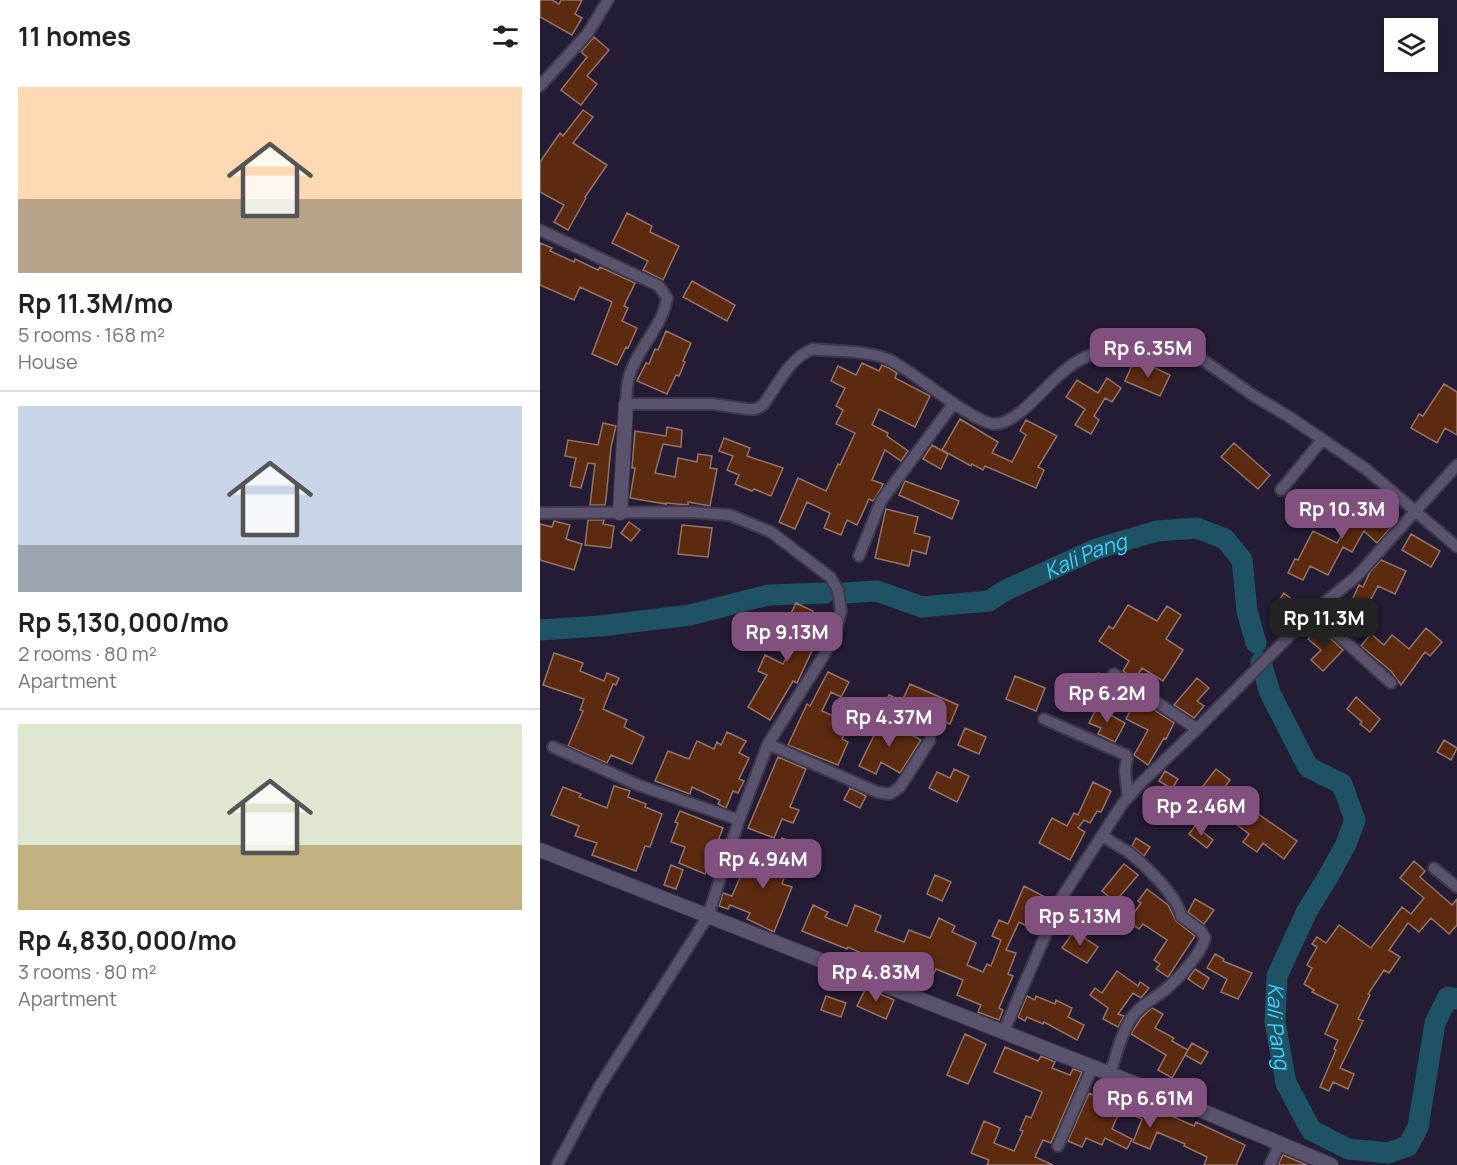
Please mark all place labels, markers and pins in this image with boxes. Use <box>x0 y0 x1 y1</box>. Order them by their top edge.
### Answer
pin: Rp 6.35M <box>1086 328 1210 379</box>
pin: Rp 10.3M <box>1280 489 1404 540</box>
pin: Rp 11.3M <box>1262 598 1386 649</box>
pin: Rp 9.13M <box>725 612 849 663</box>
pin: Rp 6.2M <box>1052 673 1162 724</box>
pin: Rp 4.37M <box>827 697 951 748</box>
pin: Rp 2.46M <box>1139 786 1263 837</box>
pin: Rp 4.94M <box>701 839 825 890</box>
pin: Rp 5.13M <box>1018 896 1142 947</box>
pin: Rp 4.83M <box>814 952 938 1003</box>
pin: Rp 6.61M <box>1088 1078 1212 1129</box>

